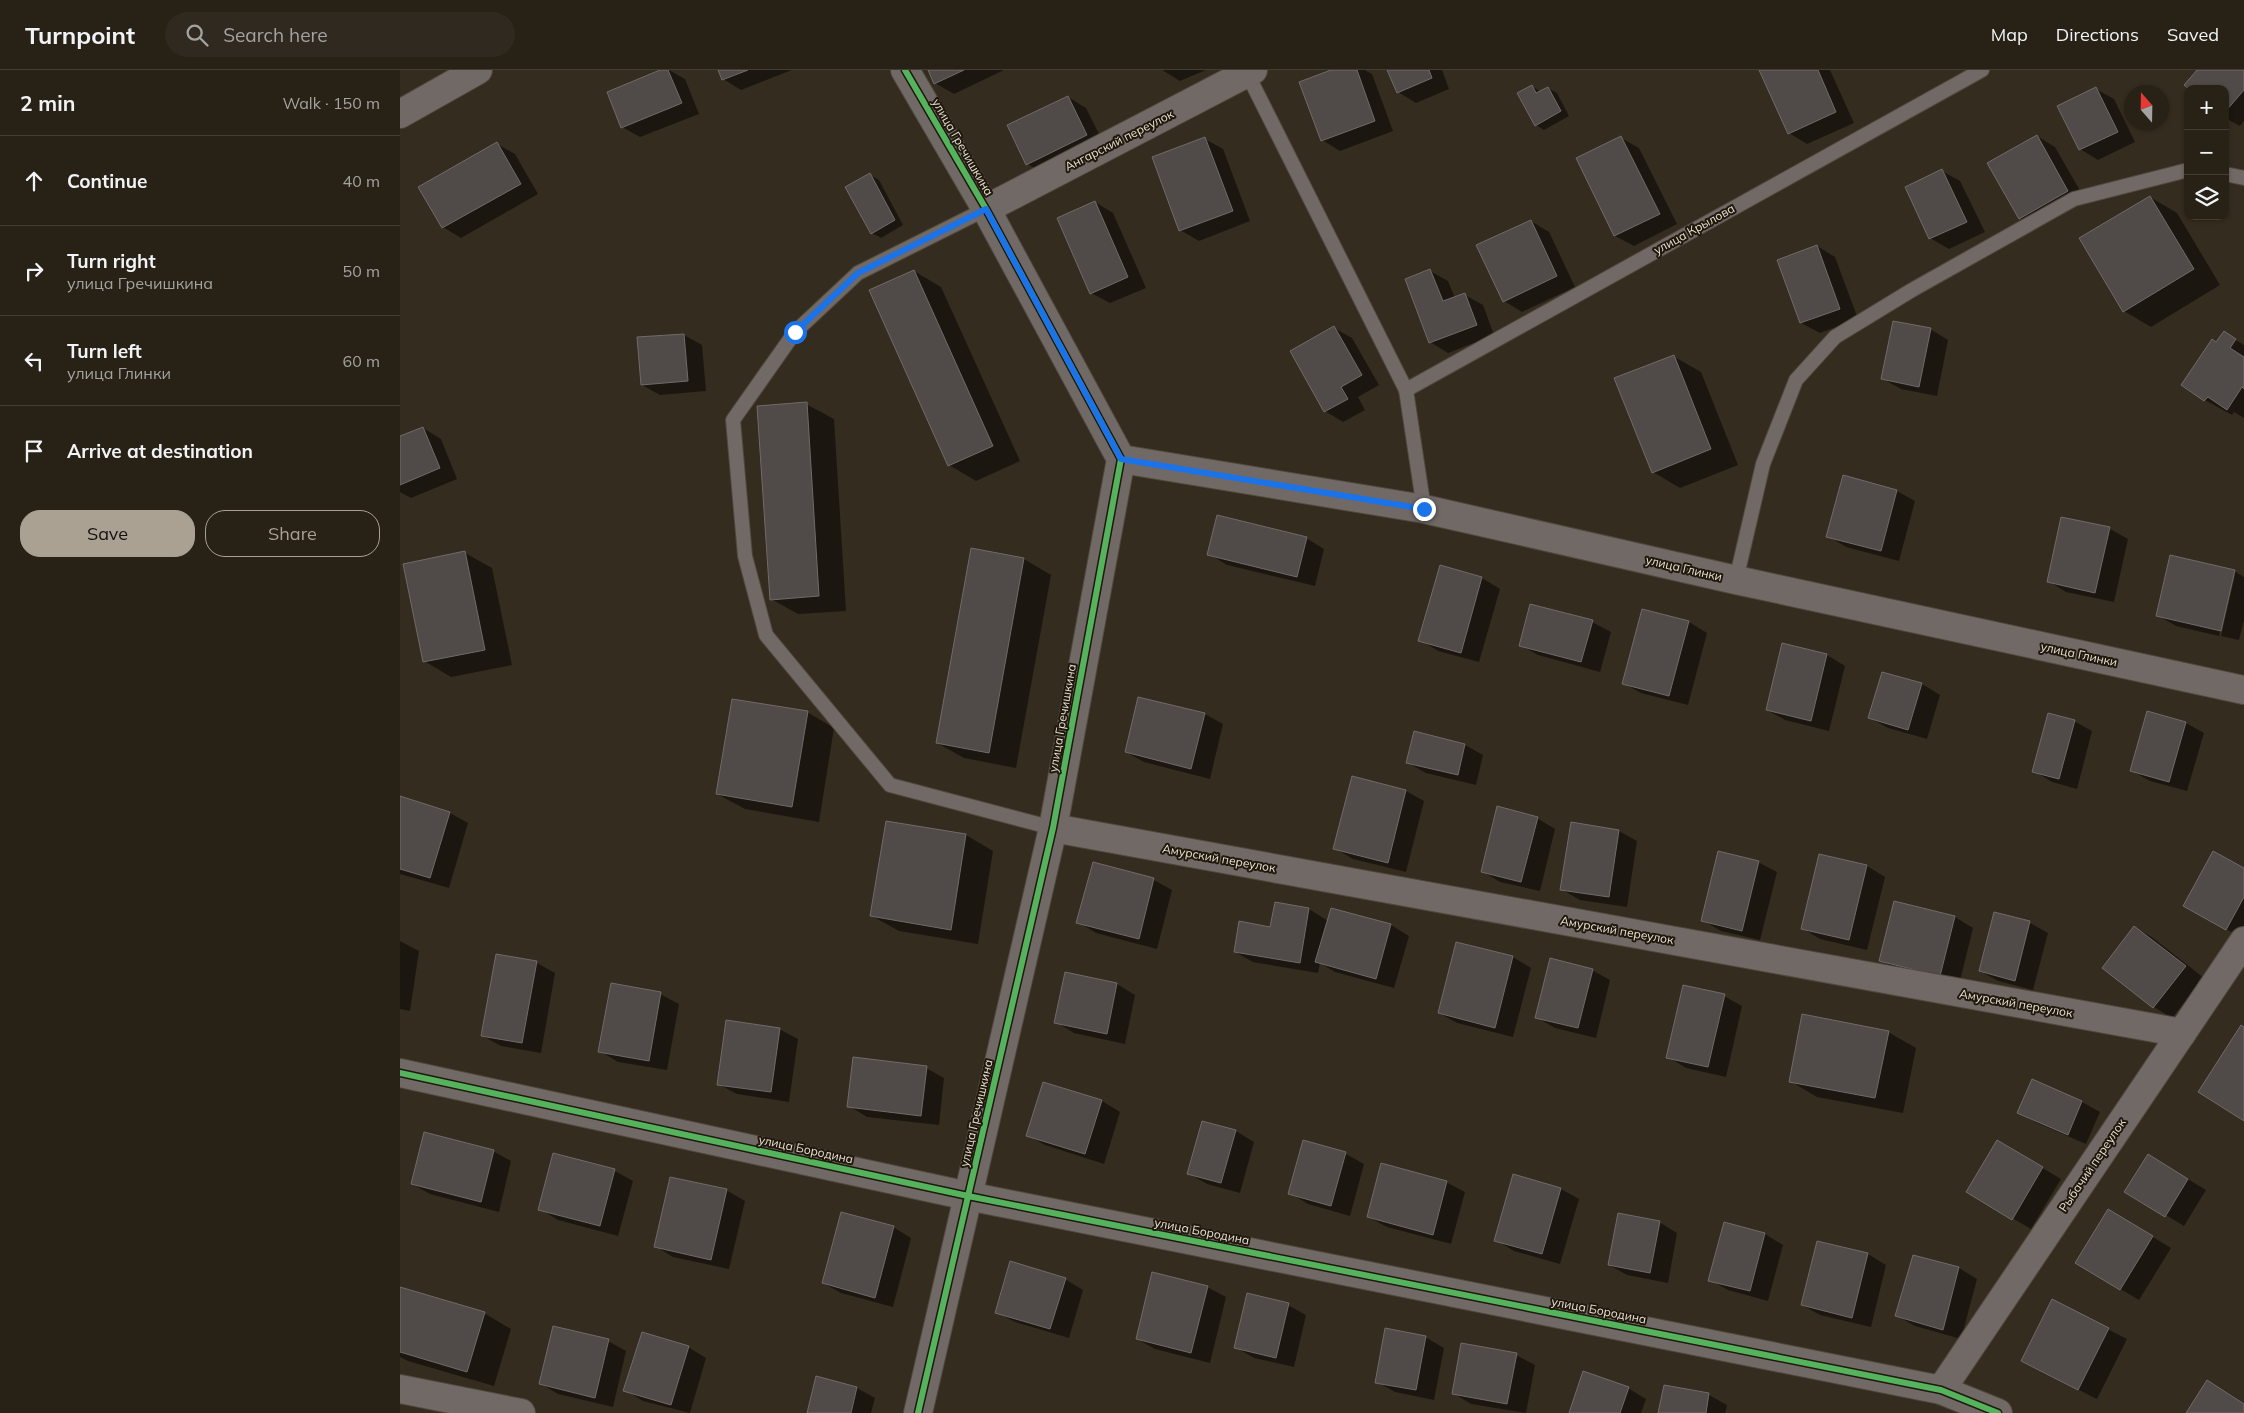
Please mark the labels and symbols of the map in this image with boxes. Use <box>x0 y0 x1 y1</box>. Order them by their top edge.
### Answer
north arrow <box>2124 85 2169 130</box>
street label: улица Гречишкина <box>929 96 997 198</box>
street label: Ангарский переулок <box>1062 106 1176 174</box>
street label: улица Крылова <box>1651 201 1737 257</box>
route start <box>784 321 807 344</box>
route end <box>1413 498 1436 521</box>
street label: улица Глинки <box>1644 552 1724 584</box>
street label: улица Глинки <box>2039 639 2119 669</box>
street label: улица Гречишкина <box>1045 663 1079 773</box>
street label: Амурский переулок <box>1161 841 1277 875</box>
street label: Амурский переулок <box>1559 913 1675 947</box>
street label: Амурский переулок <box>1958 986 2074 1020</box>
street label: улица Гречишкина <box>956 1058 996 1168</box>
street label: Рыбачий переулок <box>2055 1115 2129 1215</box>
street label: улица Бородина <box>757 1132 855 1166</box>
street label: улица Бородина <box>1153 1214 1251 1248</box>
street label: улица Бородина <box>1550 1293 1648 1327</box>

